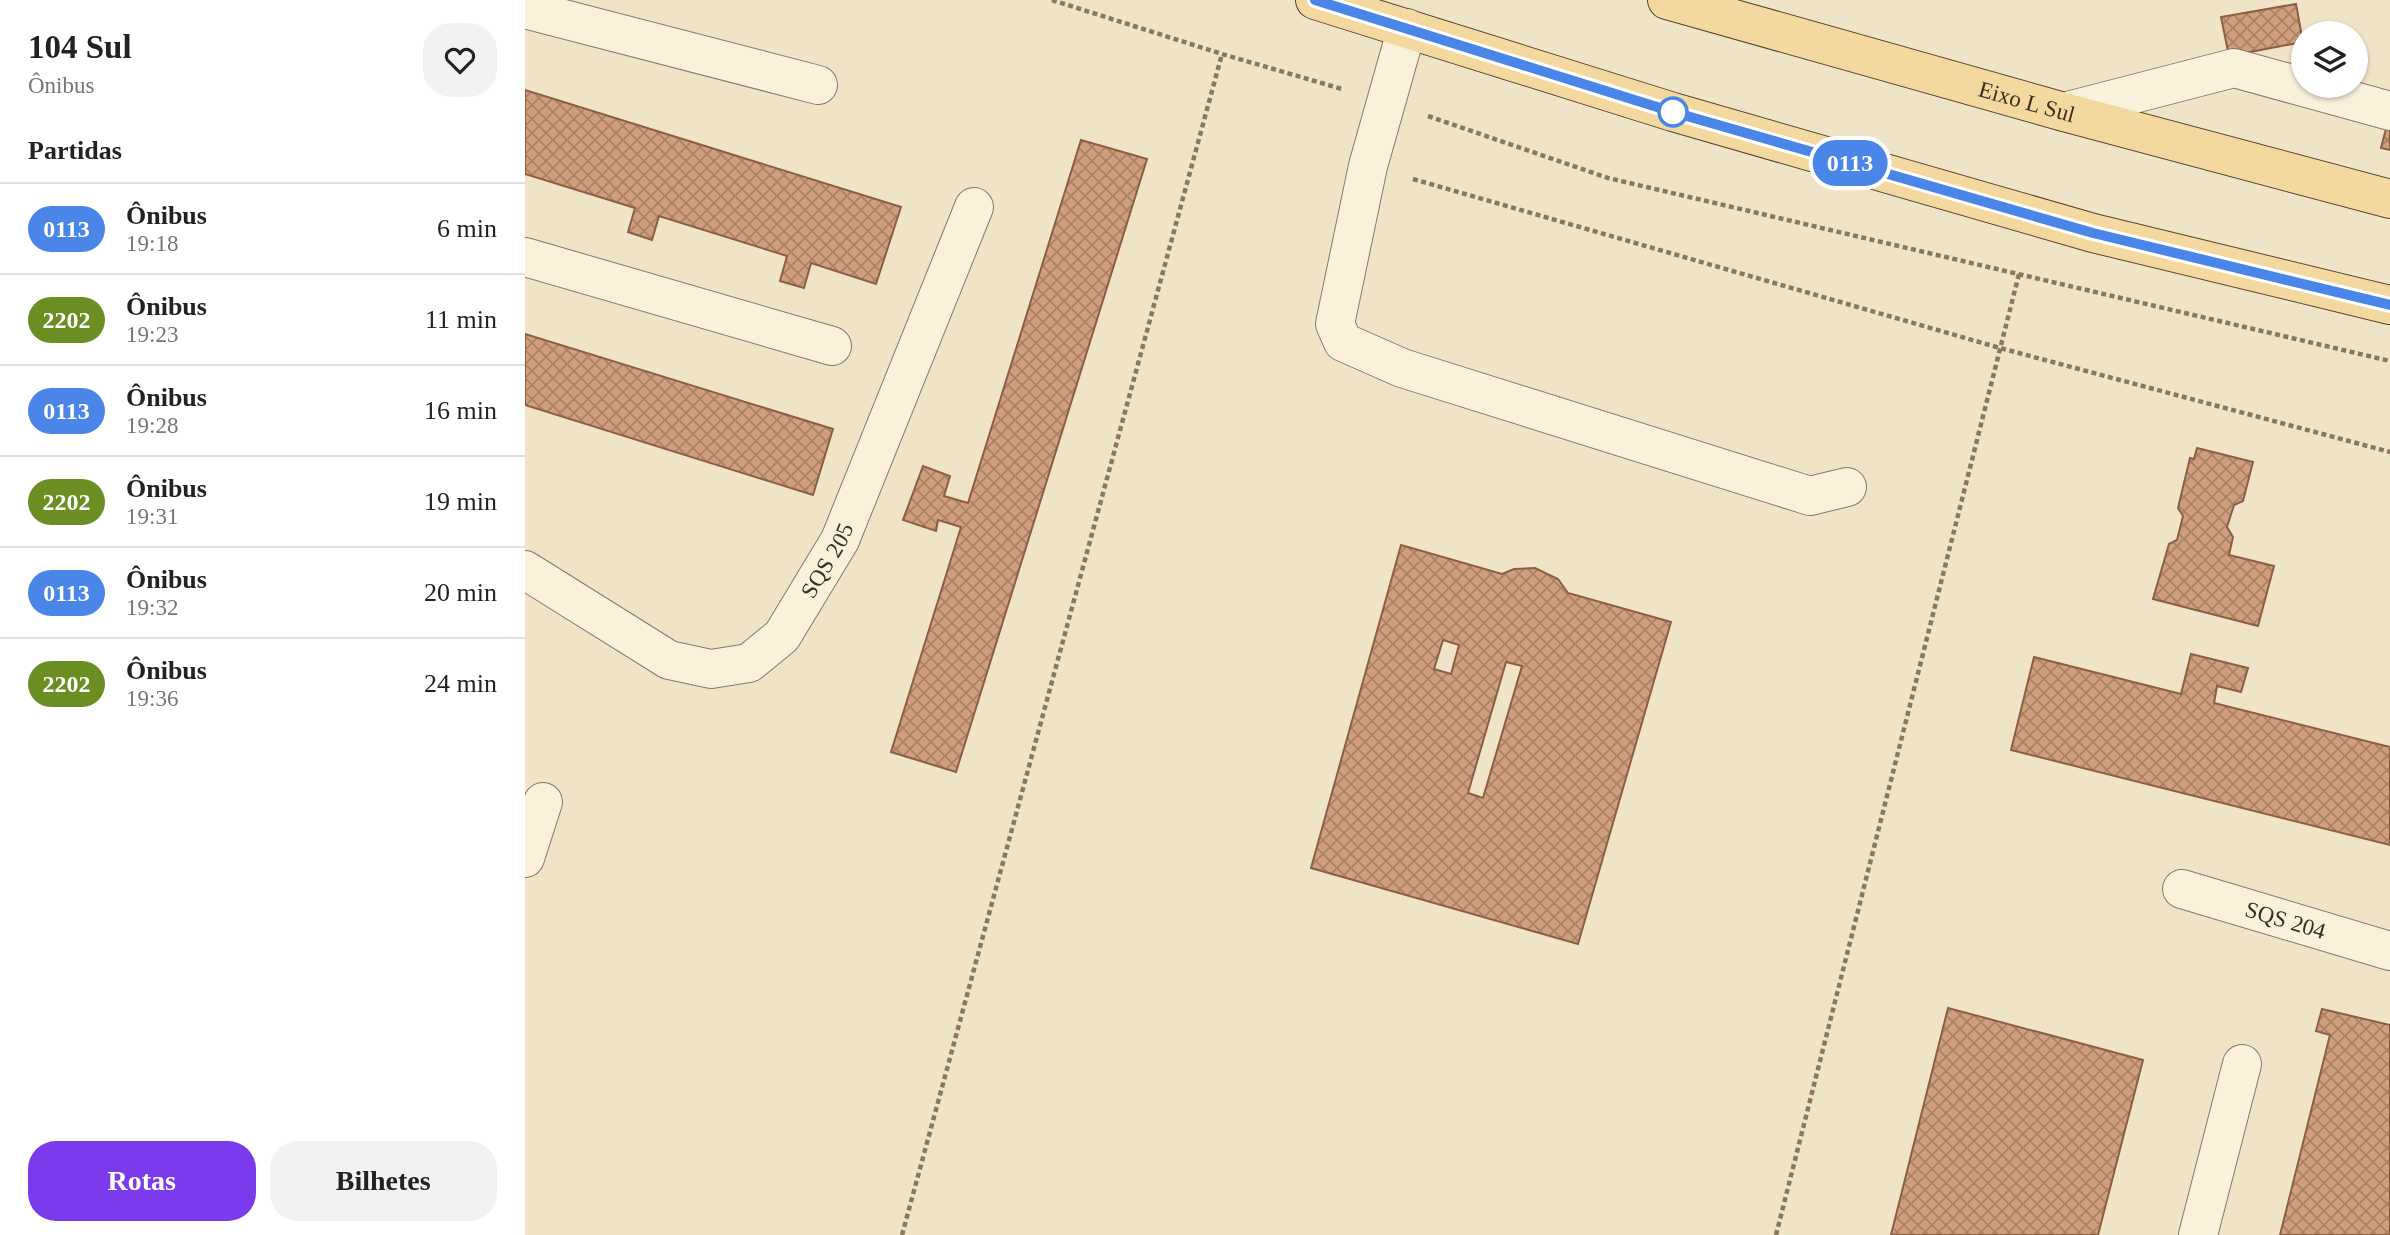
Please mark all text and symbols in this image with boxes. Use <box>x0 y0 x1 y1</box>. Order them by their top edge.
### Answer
map controls <box>2291 21 2368 98</box>
button: layers <box>2291 21 2368 98</box>
button: heart <box>423 23 497 97</box>
text: 104 Sul <box>28 29 132 65</box>
text: Ônibus <box>28 73 94 98</box>
street label: Eixo L Sul <box>1976 76 2078 127</box>
unlabelled marker <box>1658 97 1688 127</box>
text: Partidas <box>28 136 122 165</box>
line badge: 0113 <box>1801 140 1899 186</box>
text: 0113 <box>1827 150 1873 176</box>
text: Ônibus <box>126 201 207 230</box>
text: 6 min <box>437 214 497 243</box>
text: 0113 <box>43 216 90 242</box>
text: 19:18 <box>126 231 178 256</box>
text: Ônibus <box>126 292 207 321</box>
text: 11 min <box>425 305 497 334</box>
text: 2202 <box>43 307 91 333</box>
text: 19:23 <box>126 322 178 347</box>
text: Ônibus <box>126 383 207 412</box>
text: 16 min <box>424 396 497 425</box>
text: 0113 <box>43 398 90 424</box>
text: 19:28 <box>126 413 178 438</box>
text: Ônibus <box>126 474 207 503</box>
text: 19 min <box>424 487 497 516</box>
text: 2202 <box>43 489 91 515</box>
text: 19:31 <box>126 504 178 529</box>
street label: SQS 205 <box>796 519 858 602</box>
text: Ônibus <box>126 565 207 594</box>
text: 20 min <box>424 578 497 607</box>
text: 0113 <box>43 580 90 606</box>
text: 19:32 <box>126 595 178 620</box>
text: Ônibus <box>126 656 207 685</box>
text: 24 min <box>424 669 497 698</box>
text: 2202 <box>43 671 91 697</box>
text: 19:36 <box>126 686 178 711</box>
street label: SQS 204 <box>2242 896 2329 944</box>
button: Rotas <box>28 1141 256 1221</box>
button: Bilhetes <box>270 1141 497 1221</box>

